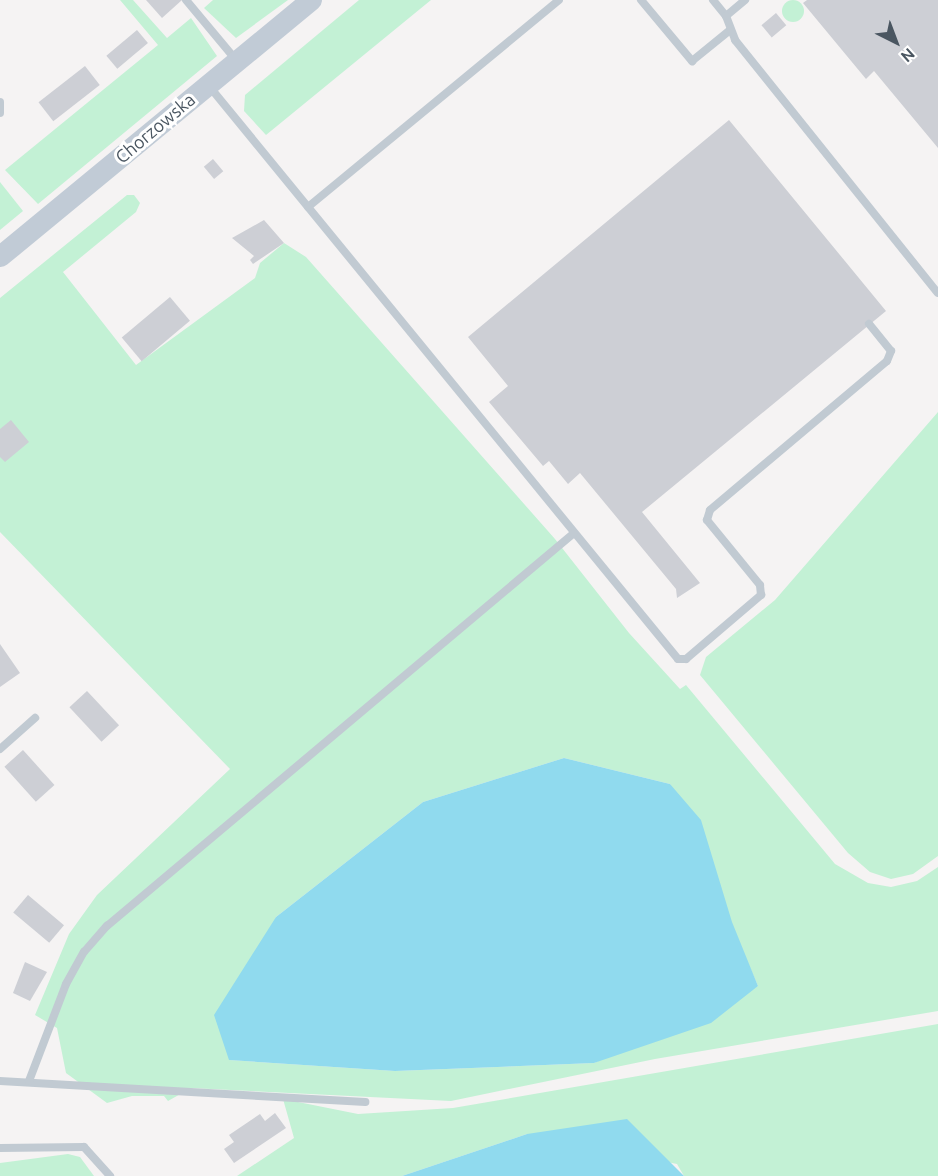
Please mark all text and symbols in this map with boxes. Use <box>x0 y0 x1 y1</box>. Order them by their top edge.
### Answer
north arrow <box>866 12 926 72</box>
text: N <box>898 45 919 66</box>
street label: Chorzowska <box>111 88 199 168</box>

